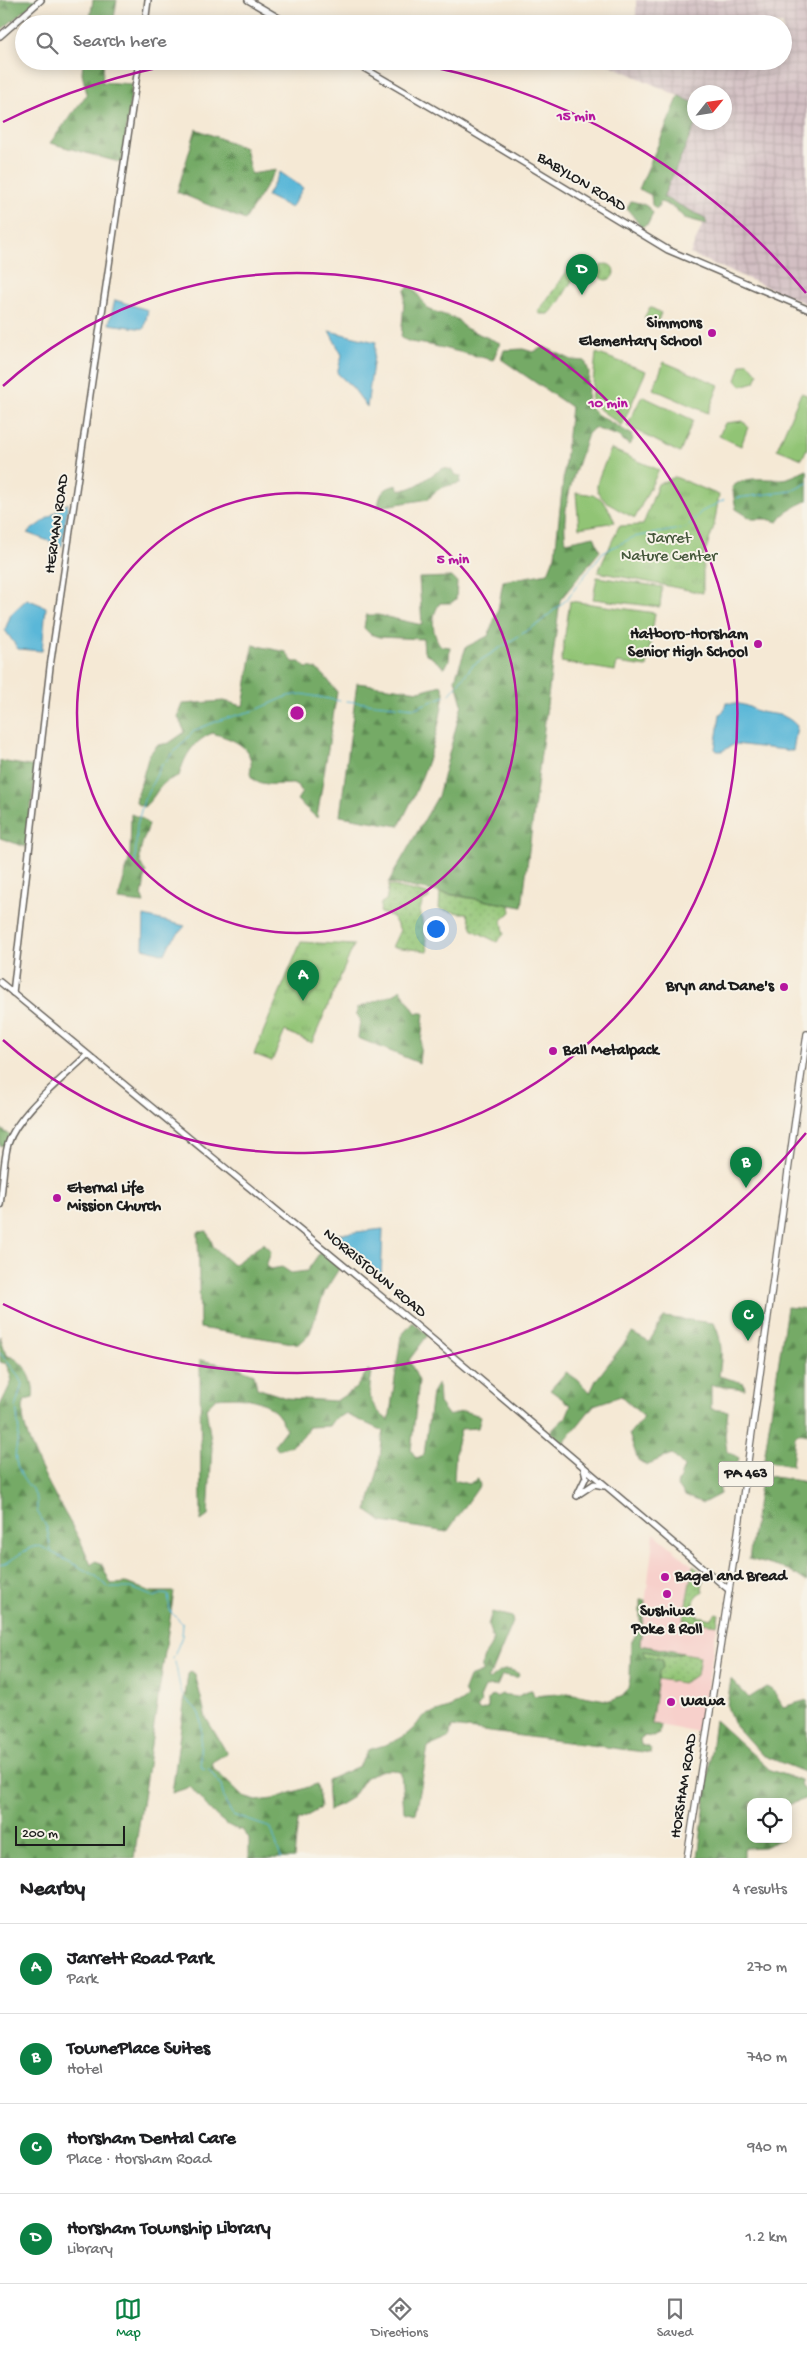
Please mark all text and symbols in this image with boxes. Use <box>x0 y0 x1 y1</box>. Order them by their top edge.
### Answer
search box <box>15 15 792 70</box>
icon: search <box>33 29 61 57</box>
text: Search here <box>73 31 167 54</box>
north arrow <box>687 85 732 130</box>
text: 15 min <box>556 108 596 126</box>
street label: BABYLON ROAD <box>532 148 630 217</box>
pin: D <box>566 254 598 295</box>
place label: Simmons Elementary School <box>579 315 703 352</box>
marker: Simmons Elementary School <box>706 327 718 339</box>
text: 10 min <box>587 395 628 413</box>
street label: HERMAN ROAD <box>42 473 74 575</box>
park label: Jarret Nature Center <box>621 530 718 567</box>
text: 5 min <box>437 551 470 569</box>
place label: Hatboro-Horsham Senior High School <box>628 626 749 663</box>
marker: Hatboro-Horsham Senior High School <box>752 638 764 650</box>
centre of rings <box>288 704 306 722</box>
your location <box>423 916 449 942</box>
pin: A <box>287 960 319 1001</box>
place label: Bryn and Dane's <box>665 978 775 997</box>
marker: Bryn and Dane's <box>778 981 790 993</box>
place label: Ball Metalpack <box>562 1042 660 1061</box>
marker: Ball Metalpack <box>547 1045 559 1057</box>
pin: B <box>730 1147 762 1188</box>
place label: Eternal Life Mission Church <box>67 1179 161 1217</box>
marker: Eternal Life Mission Church <box>51 1192 63 1204</box>
street label: NORRISTOWN ROAD <box>318 1225 430 1323</box>
pin: C <box>732 1300 764 1341</box>
road number: PA 463 <box>718 1462 774 1486</box>
place label: Bagel and Bread <box>674 1568 788 1587</box>
marker: Bagel and Bread <box>659 1571 671 1583</box>
marker: Sushiwa Poke & Roll <box>661 1588 673 1600</box>
place label: Sushiwa Poke & Roll <box>630 1603 703 1640</box>
place label: Wawa <box>680 1693 726 1712</box>
marker: Wawa <box>665 1696 677 1708</box>
street label: HORSHAM ROAD <box>667 1732 703 1840</box>
map controls <box>747 1798 792 1843</box>
button: locate <box>747 1798 792 1843</box>
scale bar <box>15 1823 125 1846</box>
text: 200 m <box>22 1826 58 1843</box>
text: Nearby <box>20 1878 85 1903</box>
text: 4 results <box>732 1881 787 1900</box>
text: Jarrett Road Park <box>67 1948 213 1971</box>
text: A <box>31 1959 41 1978</box>
text: 270 m <box>747 1959 787 1978</box>
text: Park <box>67 1971 98 1990</box>
text: TownePlace Suites <box>67 2038 210 2061</box>
text: B <box>32 2049 40 2068</box>
text: 740 m <box>747 2049 787 2068</box>
text: Hotel <box>67 2061 103 2080</box>
text: Horsham Dental Care <box>67 2128 236 2151</box>
text: C <box>32 2139 40 2158</box>
text: 940 m <box>747 2139 787 2158</box>
text: Place · Horsham Road <box>67 2151 211 2170</box>
text: Horsham Township Library <box>67 2218 271 2241</box>
text: D <box>31 2229 41 2248</box>
text: 1.2 km <box>745 2229 787 2248</box>
text: Library <box>67 2241 113 2260</box>
tab: Map <box>114 2295 142 2342</box>
tab: Directions <box>371 2295 428 2342</box>
tab: Saved <box>657 2295 693 2342</box>

